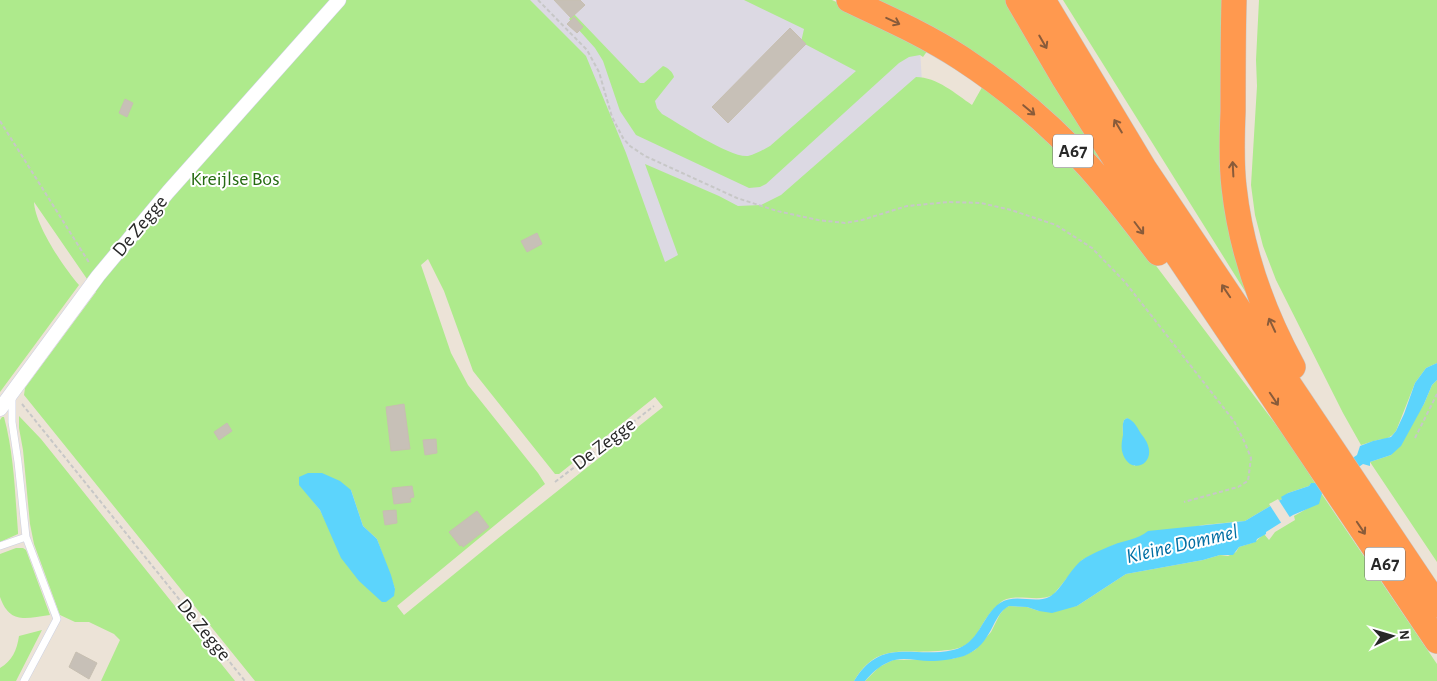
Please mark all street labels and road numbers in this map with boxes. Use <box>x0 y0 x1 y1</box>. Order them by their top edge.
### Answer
road number: A67 <box>1053 134 1093 168</box>
street label: De Zegge <box>109 192 171 260</box>
street label: De Zegge <box>569 414 639 474</box>
road number: A67 <box>1365 548 1405 580</box>
street label: De Zegge <box>173 595 235 665</box>

